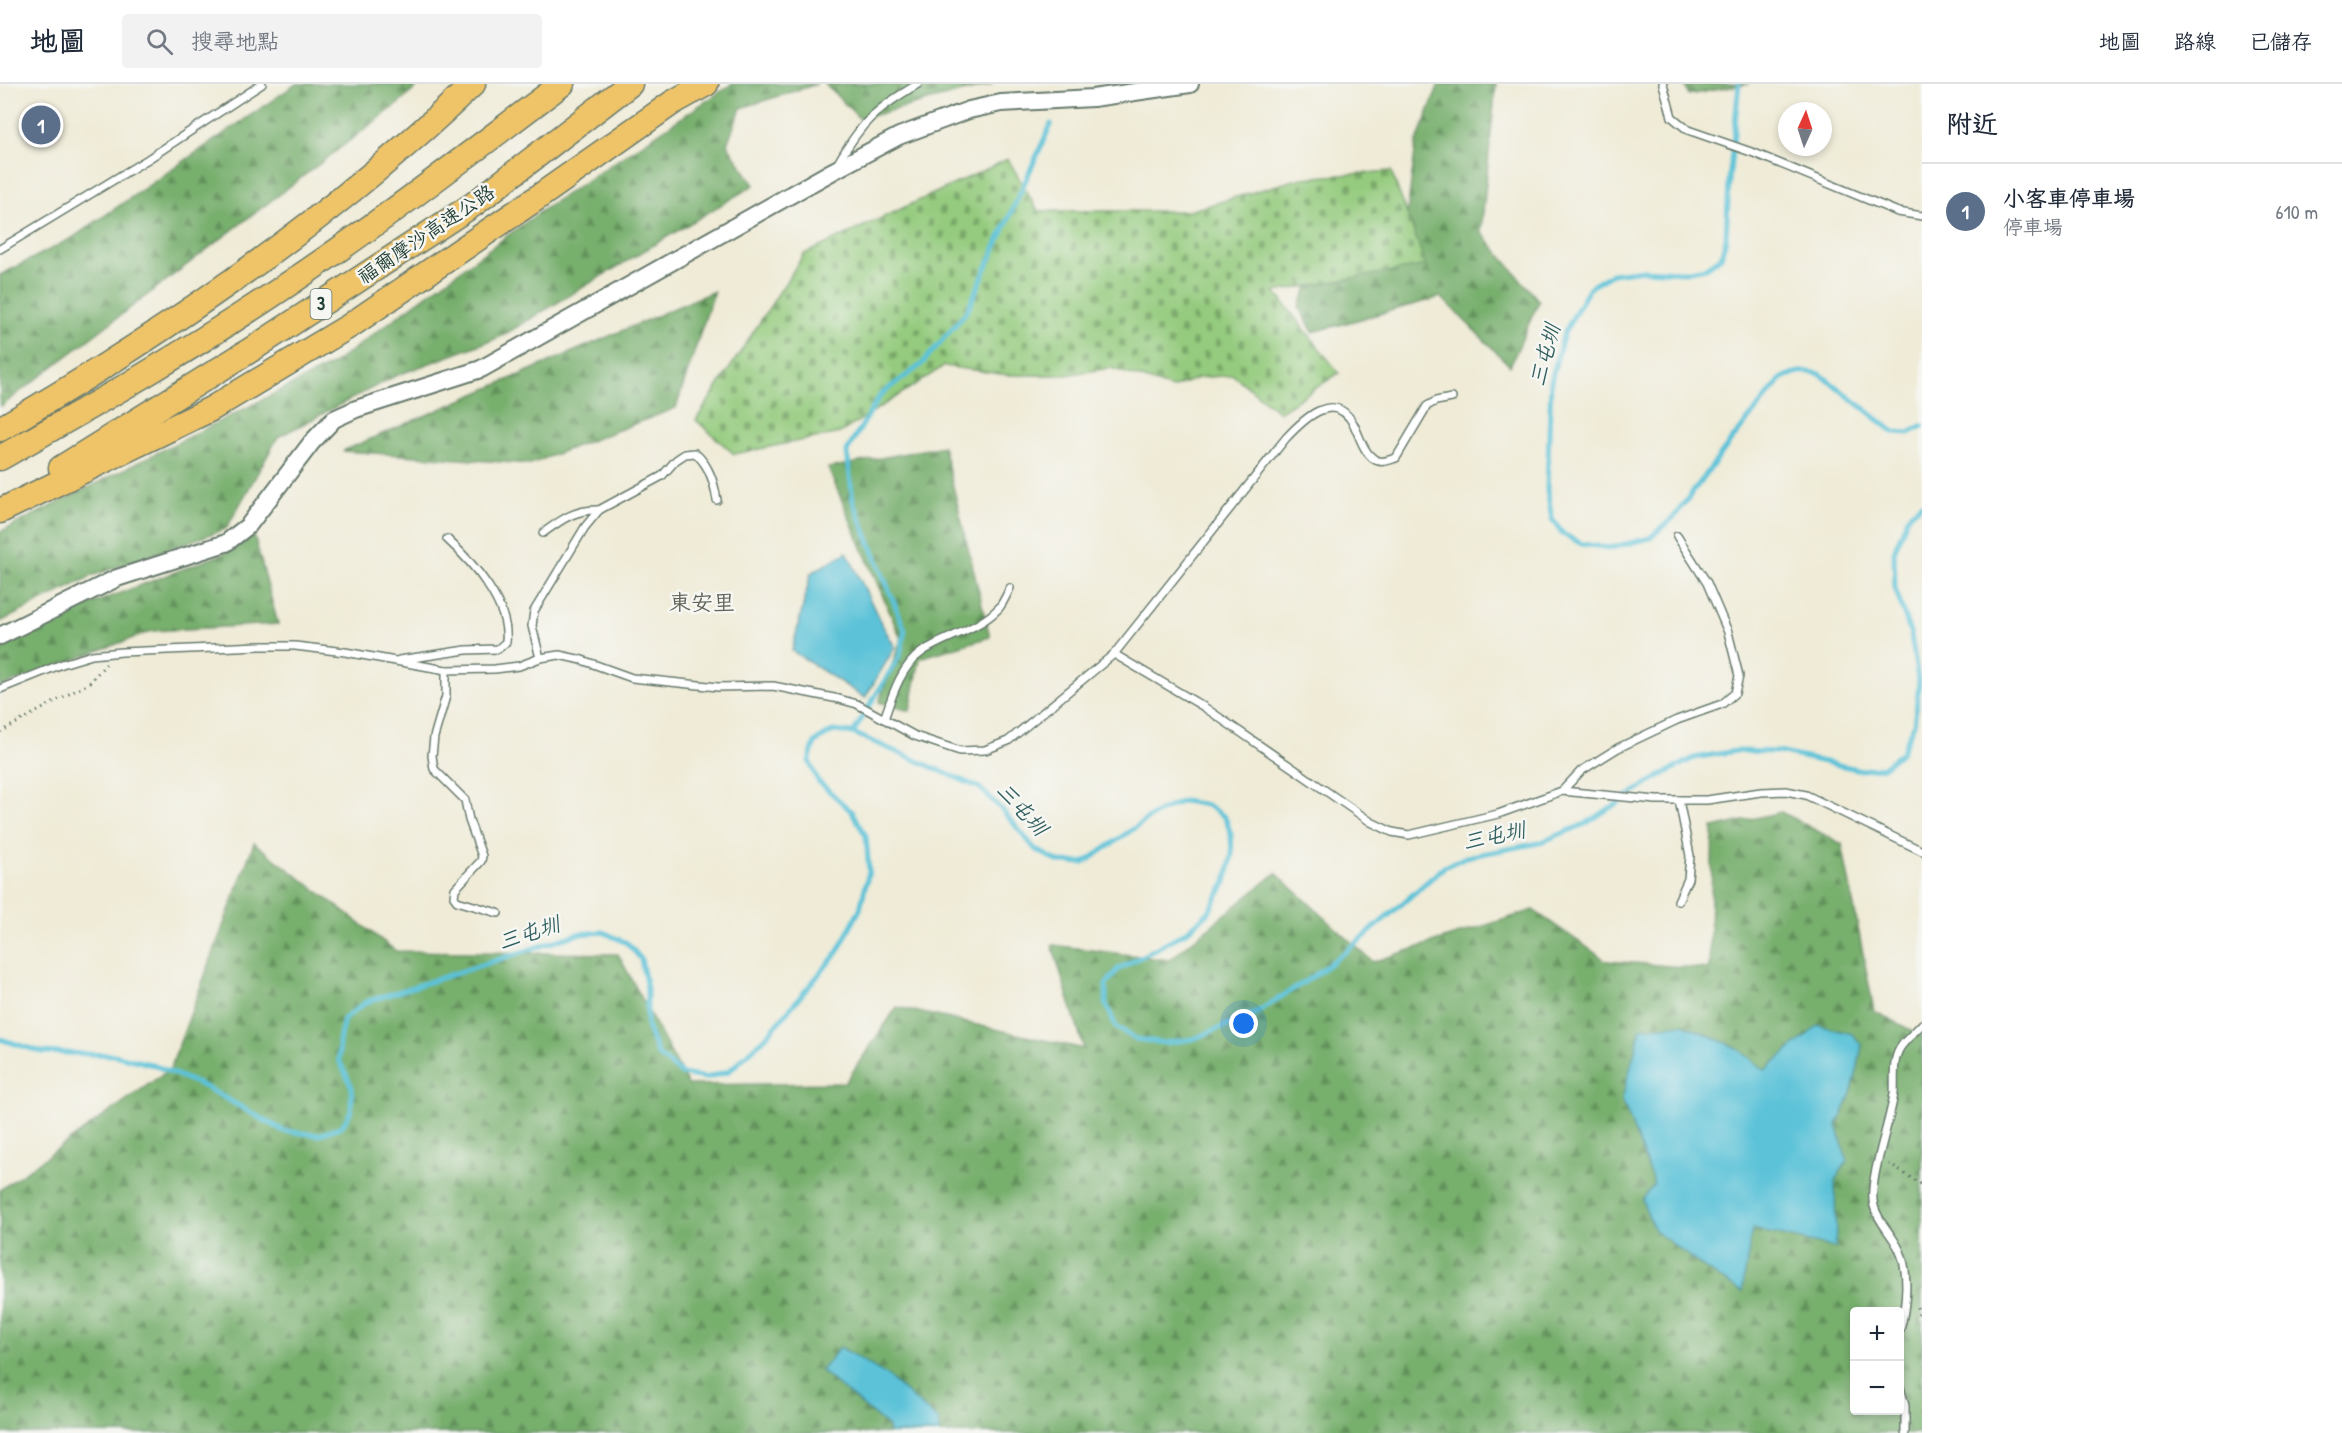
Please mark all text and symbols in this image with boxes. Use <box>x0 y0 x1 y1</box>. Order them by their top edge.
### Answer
search box <box>122 14 542 68</box>
text: 地圖 <box>30 22 86 60</box>
icon: search <box>143 25 176 58</box>
text: 搜尋地點 <box>191 26 279 56</box>
text: 地圖 <box>2099 27 2141 56</box>
text: 路線 <box>2174 27 2216 56</box>
text: 已儲存 <box>2249 27 2312 56</box>
pin: 1 <box>22 102 60 147</box>
north arrow <box>1778 102 1832 156</box>
text: 附近 <box>1946 106 1998 141</box>
street label: 福爾摩沙高速公路 <box>352 177 500 290</box>
text: 小客車停車場 <box>2003 183 2135 213</box>
text: 1 <box>1962 198 1969 225</box>
text: 610 m <box>2276 198 2318 225</box>
text: 停車場 <box>2003 213 2063 240</box>
road number: 3 <box>310 289 332 319</box>
water label: 三屯圳 <box>1522 319 1567 389</box>
district label: 東安里 <box>669 587 735 617</box>
water label: 三屯圳 <box>990 776 1056 843</box>
water label: 三屯圳 <box>1460 814 1530 856</box>
water label: 三屯圳 <box>494 908 565 956</box>
your location <box>1229 1009 1258 1038</box>
map controls <box>1850 1307 1904 1415</box>
button: + <box>1850 1307 1904 1361</box>
button: − <box>1850 1361 1904 1415</box>

